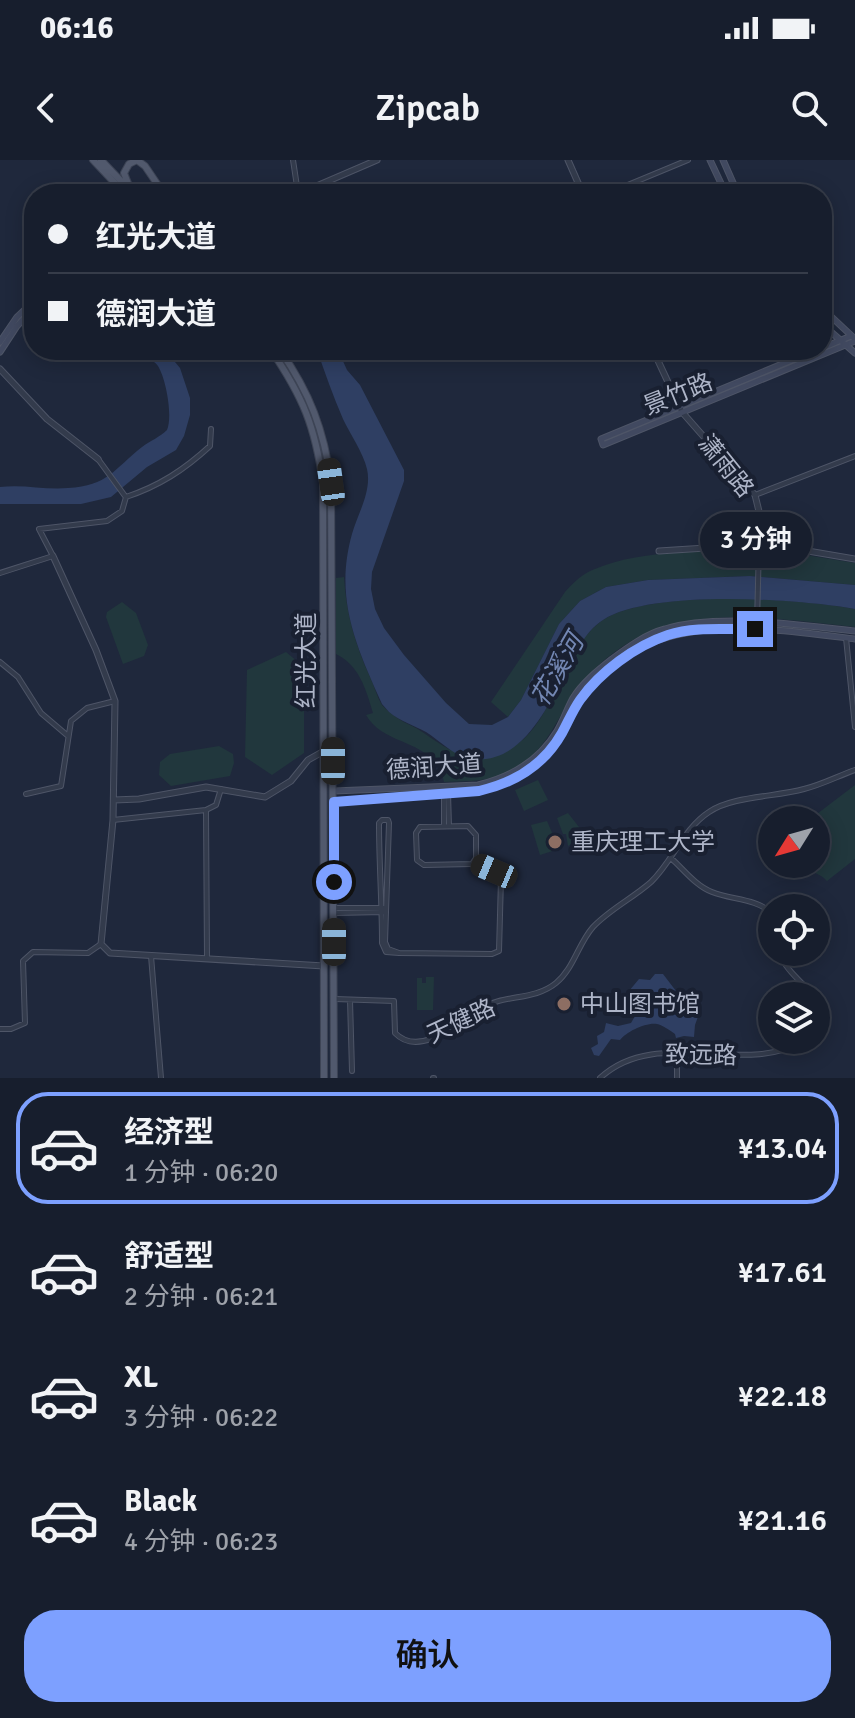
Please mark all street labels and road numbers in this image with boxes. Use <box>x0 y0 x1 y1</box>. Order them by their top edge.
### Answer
street label: 景竹路 <box>639 367 717 421</box>
street label: 潇雨路 <box>692 429 760 503</box>
street label: 红光大道 <box>291 612 321 708</box>
street label: 德润大道 <box>385 749 483 785</box>
street label: 天健路 <box>422 992 500 1050</box>
street label: 致远路 <box>665 1039 737 1071</box>

